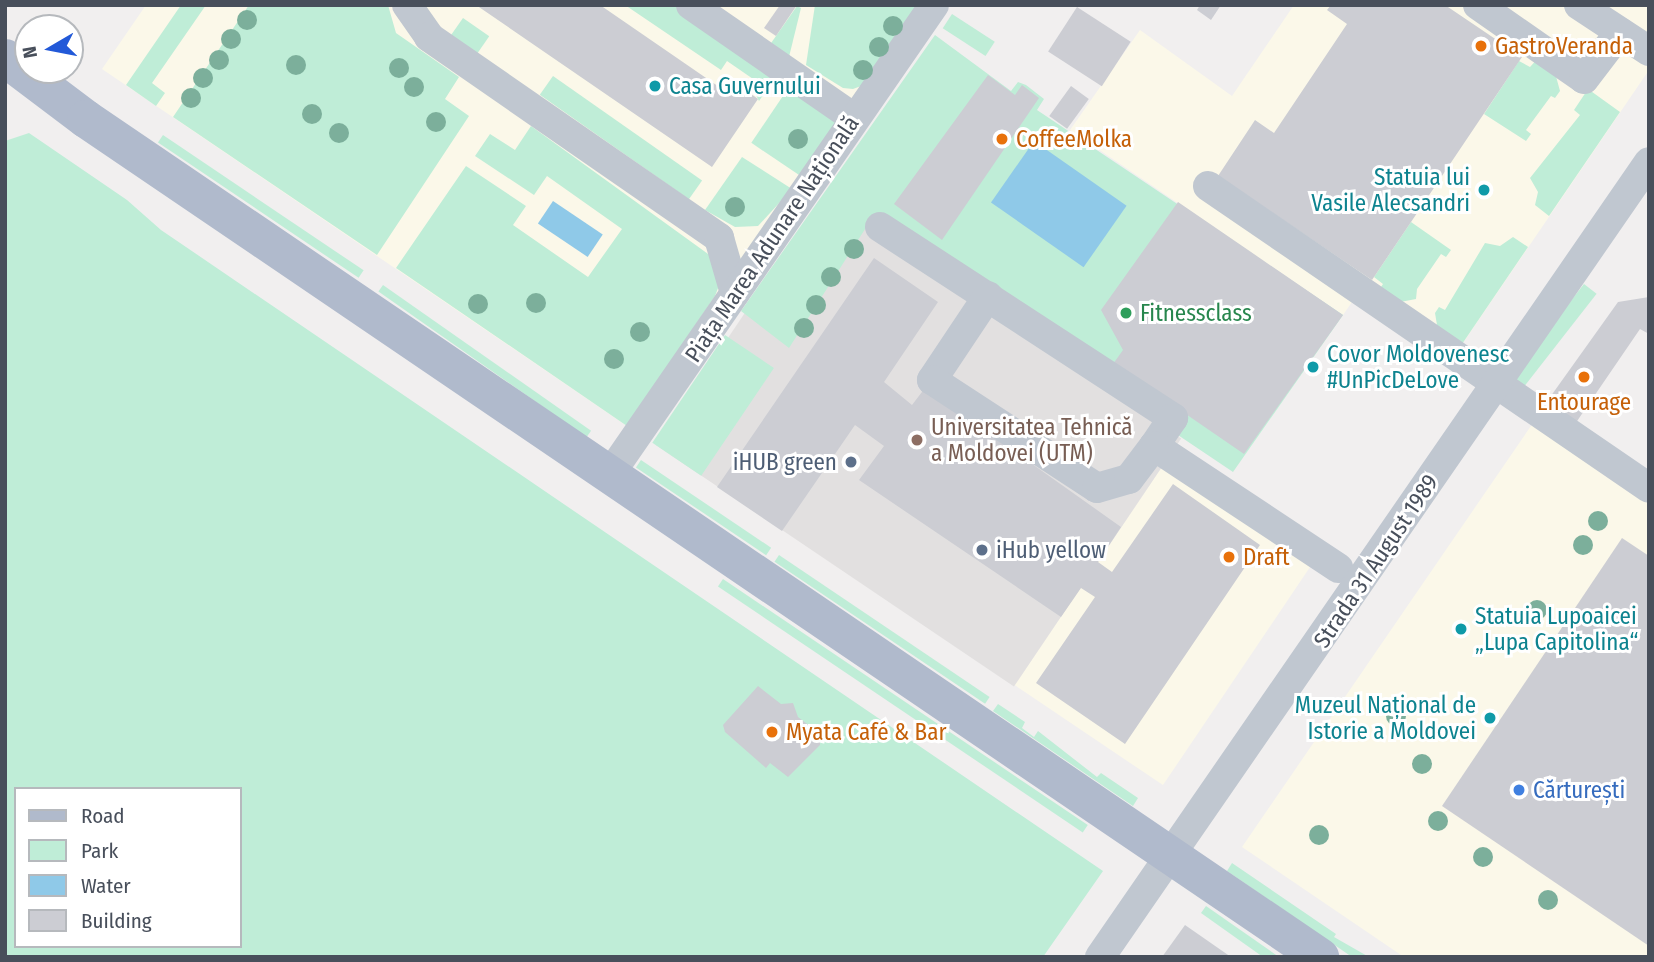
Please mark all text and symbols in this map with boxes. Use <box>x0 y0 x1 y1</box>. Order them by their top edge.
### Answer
north arrow <box>14 14 84 84</box>
place label: GastroVeranda <box>1495 32 1633 60</box>
marker: GastroVeranda <box>1473 38 1489 54</box>
text: N <box>17 45 42 60</box>
place label: Casa Guvernului <box>669 72 821 100</box>
marker: Casa Guvernului <box>647 78 663 94</box>
street label: Piața Marea Adunare Națională <box>679 111 865 367</box>
place label: CoffeeMolka <box>1016 125 1132 153</box>
marker: CoffeeMolka <box>994 131 1010 147</box>
place label: Statuia lui Vasile Alecsandri <box>1311 163 1470 217</box>
marker: Statuia lui Vasile Alecsandri <box>1476 182 1492 198</box>
place label: Fitnessclass <box>1140 299 1252 327</box>
marker: Fitnessclass <box>1118 305 1134 321</box>
place label: Covor Moldovenesc #UnPicDeLove <box>1327 340 1509 394</box>
marker: Covor Moldovenesc #UnPicDeLove <box>1305 359 1321 375</box>
marker: Entourage <box>1576 369 1592 385</box>
place label: Entourage <box>1537 388 1631 416</box>
place label: Universitatea Tehnică a Moldovei (UTM) <box>931 413 1133 467</box>
marker: Universitatea Tehnică a Moldovei (UTM) <box>909 432 925 448</box>
place label: iHUB green <box>733 448 837 476</box>
marker: iHUB green <box>843 454 859 470</box>
street label: Strada 31 August 1989 <box>1308 469 1444 653</box>
place label: iHub yellow <box>996 536 1106 564</box>
marker: iHub yellow <box>974 542 990 558</box>
place label: Draft <box>1243 543 1290 571</box>
marker: Draft <box>1221 549 1237 565</box>
place label: Statuia Lupoaicei „Lupa Capitolina“ <box>1475 602 1638 656</box>
marker: Statuia Lupoaicei „Lupa Capitolina“ <box>1453 621 1469 637</box>
place label: Muzeul Național de Istorie a Moldovei <box>1295 691 1476 745</box>
marker: Muzeul Național de Istorie a Moldovei <box>1482 710 1498 726</box>
place label: Myata Café & Bar <box>786 718 946 746</box>
marker: Myata Café & Bar <box>764 724 780 740</box>
place label: Cărturești <box>1533 776 1625 804</box>
marker: Cărturești <box>1511 782 1527 798</box>
legend <box>14 787 242 948</box>
text: Road <box>81 803 125 829</box>
text: Park <box>81 838 118 864</box>
text: Water <box>81 873 131 899</box>
text: Building <box>81 908 152 934</box>

